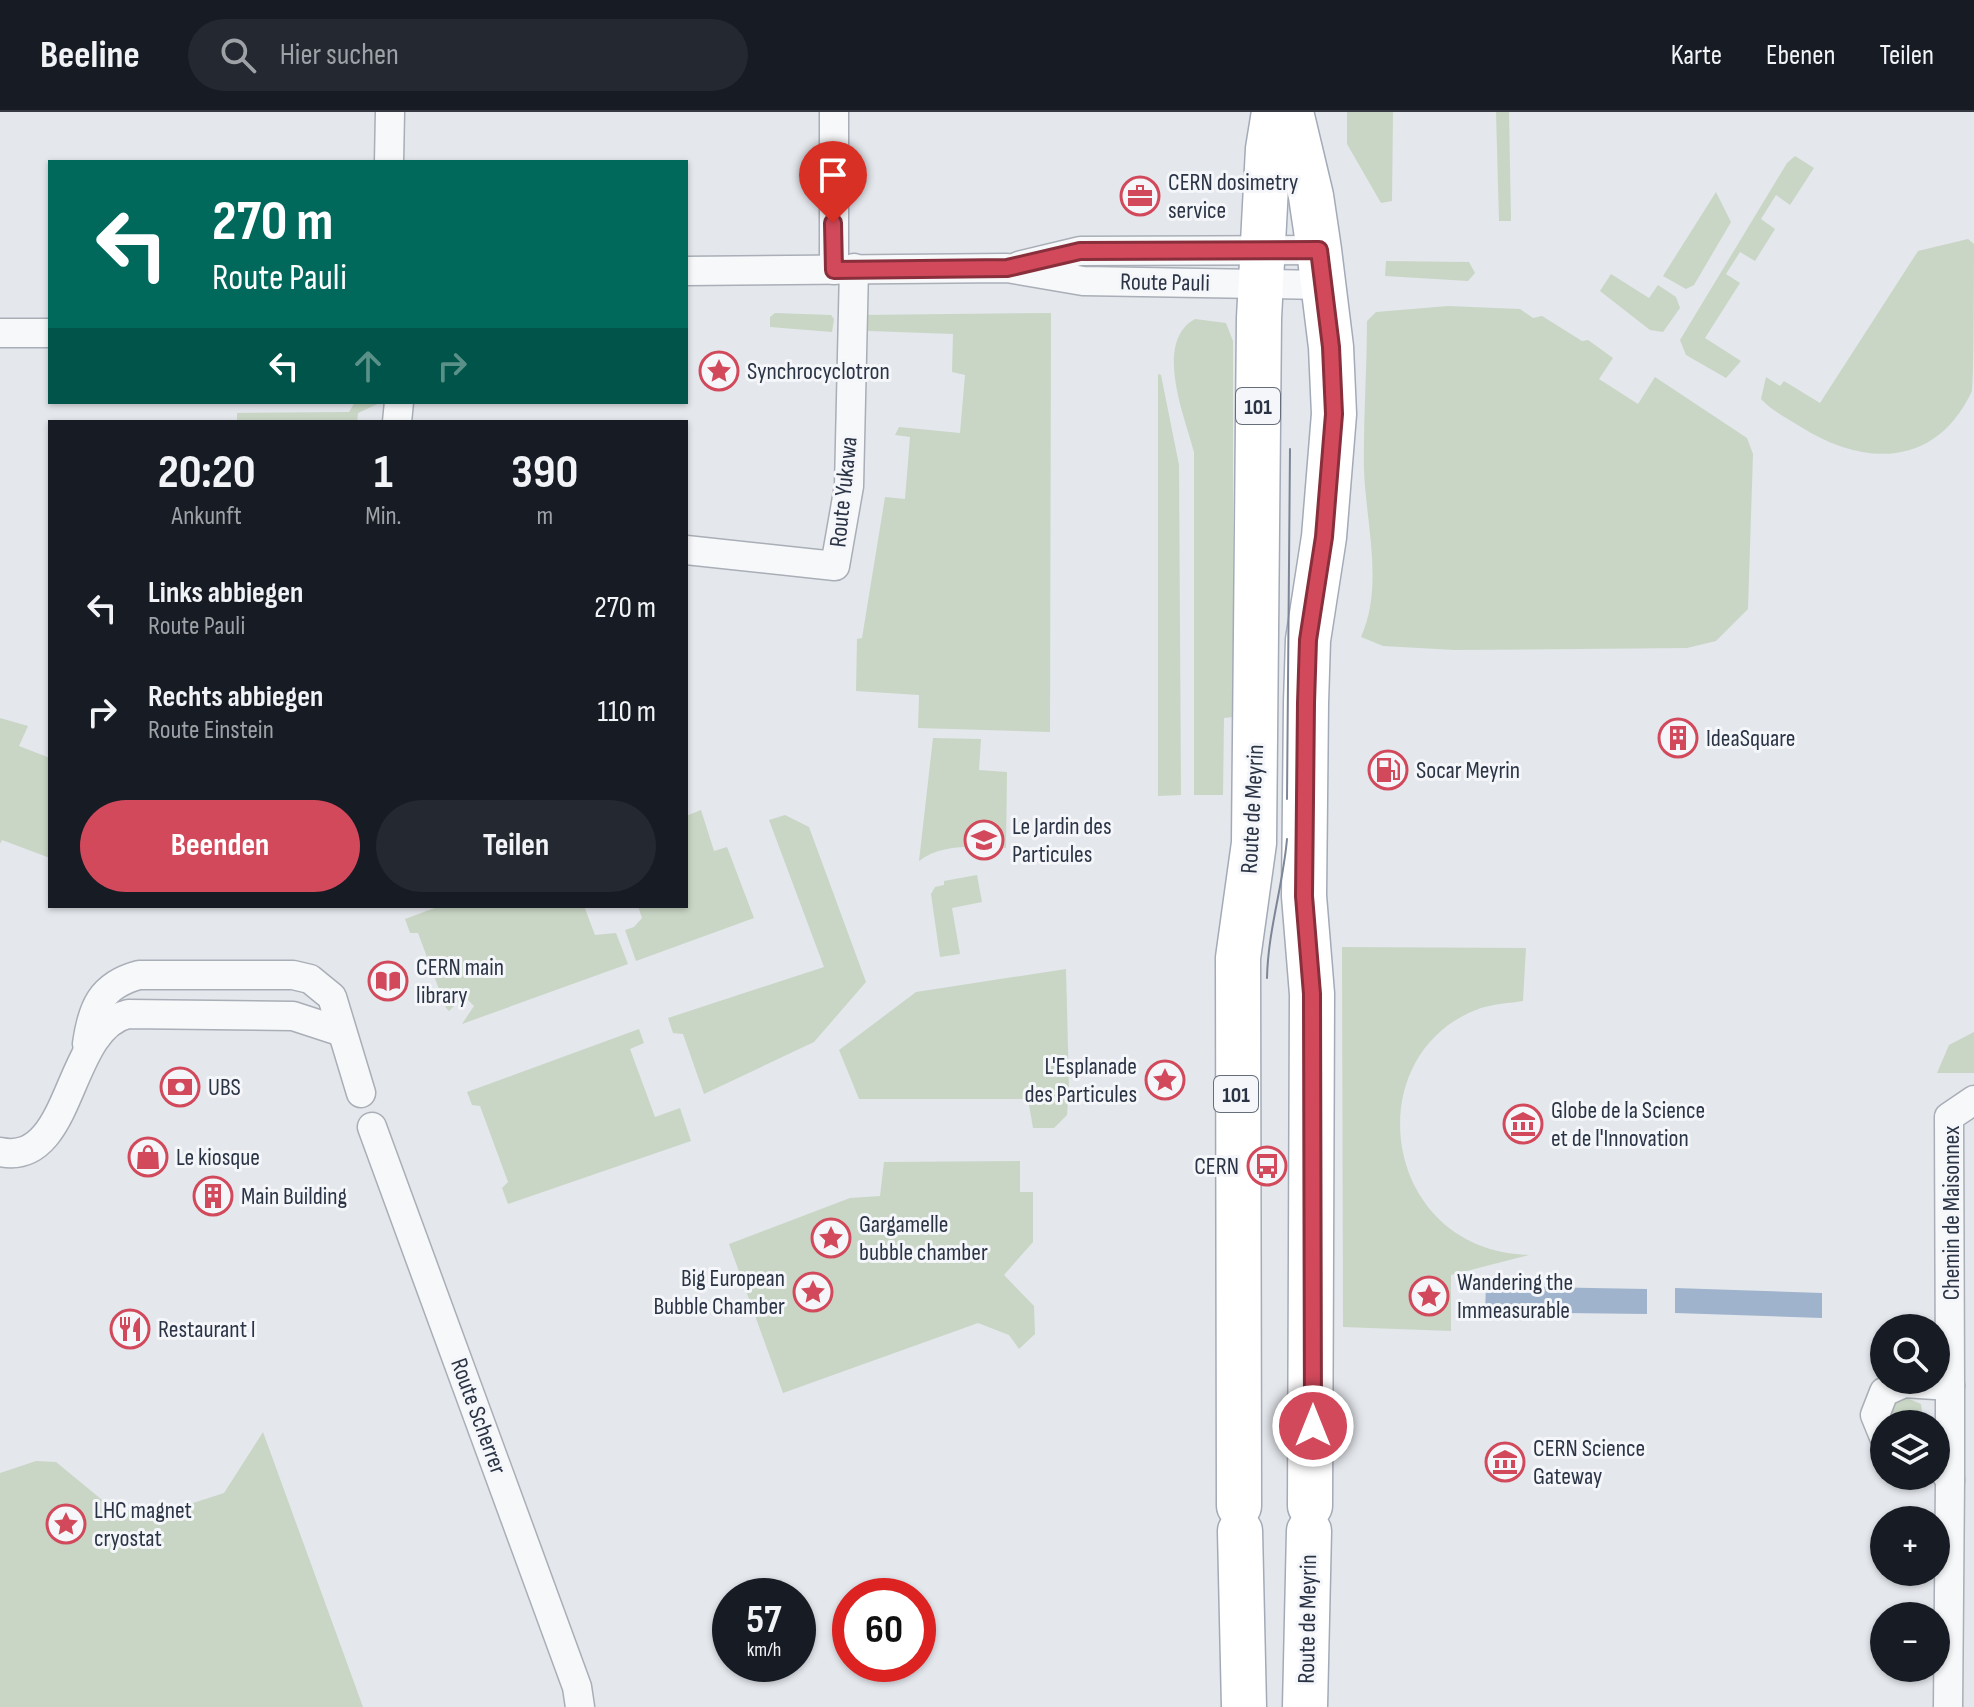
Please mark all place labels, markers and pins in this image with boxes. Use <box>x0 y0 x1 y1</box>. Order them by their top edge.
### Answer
pin <box>799 141 867 223</box>
place label: CERN dosimetry service <box>1168 168 1298 225</box>
office icon: CERN dosimetry service <box>1119 175 1161 217</box>
place icon: Synchrocyclotron <box>698 350 740 392</box>
place label: Synchrocyclotron <box>747 357 890 386</box>
building icon: IdeaSquare <box>1657 717 1699 759</box>
place label: IdeaSquare <box>1706 724 1795 753</box>
fuel station icon: Socar Meyrin <box>1367 749 1409 791</box>
place label: Socar Meyrin <box>1416 756 1520 785</box>
place label: Le Jardin des Particules <box>1012 812 1112 869</box>
school or university icon: Le Jardin des Particules <box>963 819 1005 861</box>
place label: CERN main library <box>416 953 504 1010</box>
library icon: CERN main library <box>367 960 409 1002</box>
place label: L'Esplanade des Particules <box>1025 1052 1137 1109</box>
place icon: L'Esplanade des Particules <box>1144 1059 1186 1101</box>
bank icon: UBS <box>159 1066 201 1108</box>
place label: UBS <box>208 1073 241 1102</box>
place label: Globe de la Science et de l'Innovation <box>1551 1096 1705 1153</box>
museum icon: Globe de la Science et de l'Innovation <box>1502 1103 1544 1145</box>
shop icon: Le kiosque <box>127 1136 169 1178</box>
place label: Le kiosque <box>176 1143 260 1172</box>
bus stop icon: CERN <box>1246 1145 1288 1187</box>
place label: CERN <box>1194 1152 1239 1181</box>
building icon: Main Building <box>192 1175 234 1217</box>
place label: Main Building <box>241 1182 347 1211</box>
place label: Gargamelle bubble chamber <box>859 1210 988 1267</box>
place icon: Gargamelle bubble chamber <box>810 1217 852 1259</box>
place label: Big European Bubble Chamber <box>653 1264 785 1321</box>
place label: Wandering the Immeasurable <box>1457 1268 1573 1325</box>
place icon: Big European Bubble Chamber <box>792 1271 834 1313</box>
place icon: Wandering the Immeasurable <box>1408 1275 1450 1317</box>
restaurant icon: Restaurant I <box>109 1308 151 1350</box>
place label: Restaurant I <box>158 1315 256 1344</box>
place label: CERN Science Gateway <box>1533 1434 1645 1491</box>
museum icon: CERN Science Gateway <box>1484 1441 1526 1483</box>
place label: LHC magnet cryostat <box>94 1496 192 1553</box>
place icon: LHC magnet cryostat <box>45 1503 87 1545</box>

